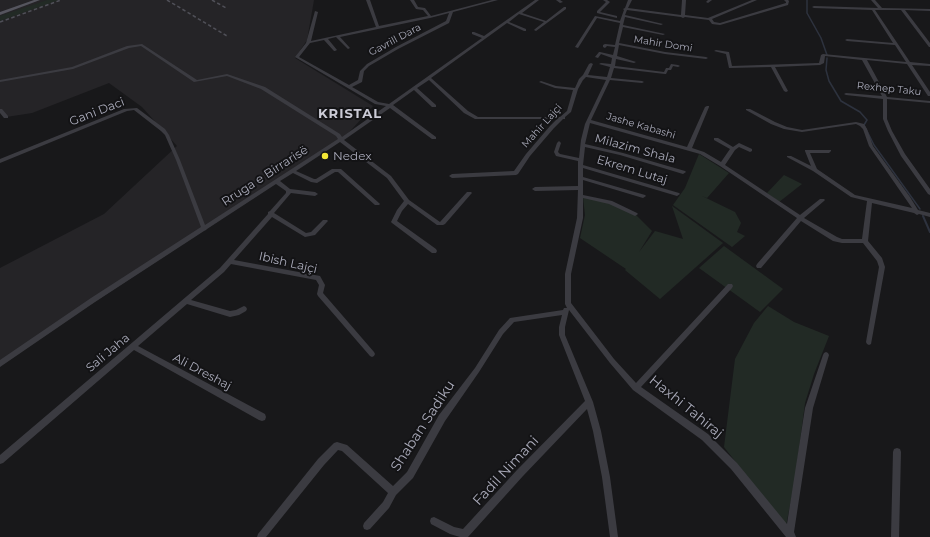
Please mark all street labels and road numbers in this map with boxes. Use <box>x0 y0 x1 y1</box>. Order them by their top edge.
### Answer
street label: Gavrill Dara <box>367 21 423 59</box>
street label: Mahir Domi <box>633 33 693 55</box>
street label: Rexhep Taku <box>856 80 922 98</box>
street label: Gani Daci <box>67 95 127 129</box>
street label: Mahir Lajçi <box>519 102 565 150</box>
street label: Jashe Kabashi <box>605 110 677 142</box>
street label: Milazim Shala <box>593 131 677 167</box>
street label: Rruga e Birrarisë <box>219 143 311 209</box>
street label: Ekrem Lutaj <box>595 152 669 188</box>
street label: Ibish Lajçi <box>257 249 319 277</box>
street label: Sali Jaha <box>83 331 133 375</box>
street label: Ali Dreshaj <box>170 351 234 393</box>
street label: Haxhi Tahiraj <box>646 372 726 442</box>
street label: Shaban Sadiku <box>387 377 459 475</box>
street label: Fadil Nimani <box>470 433 542 509</box>

